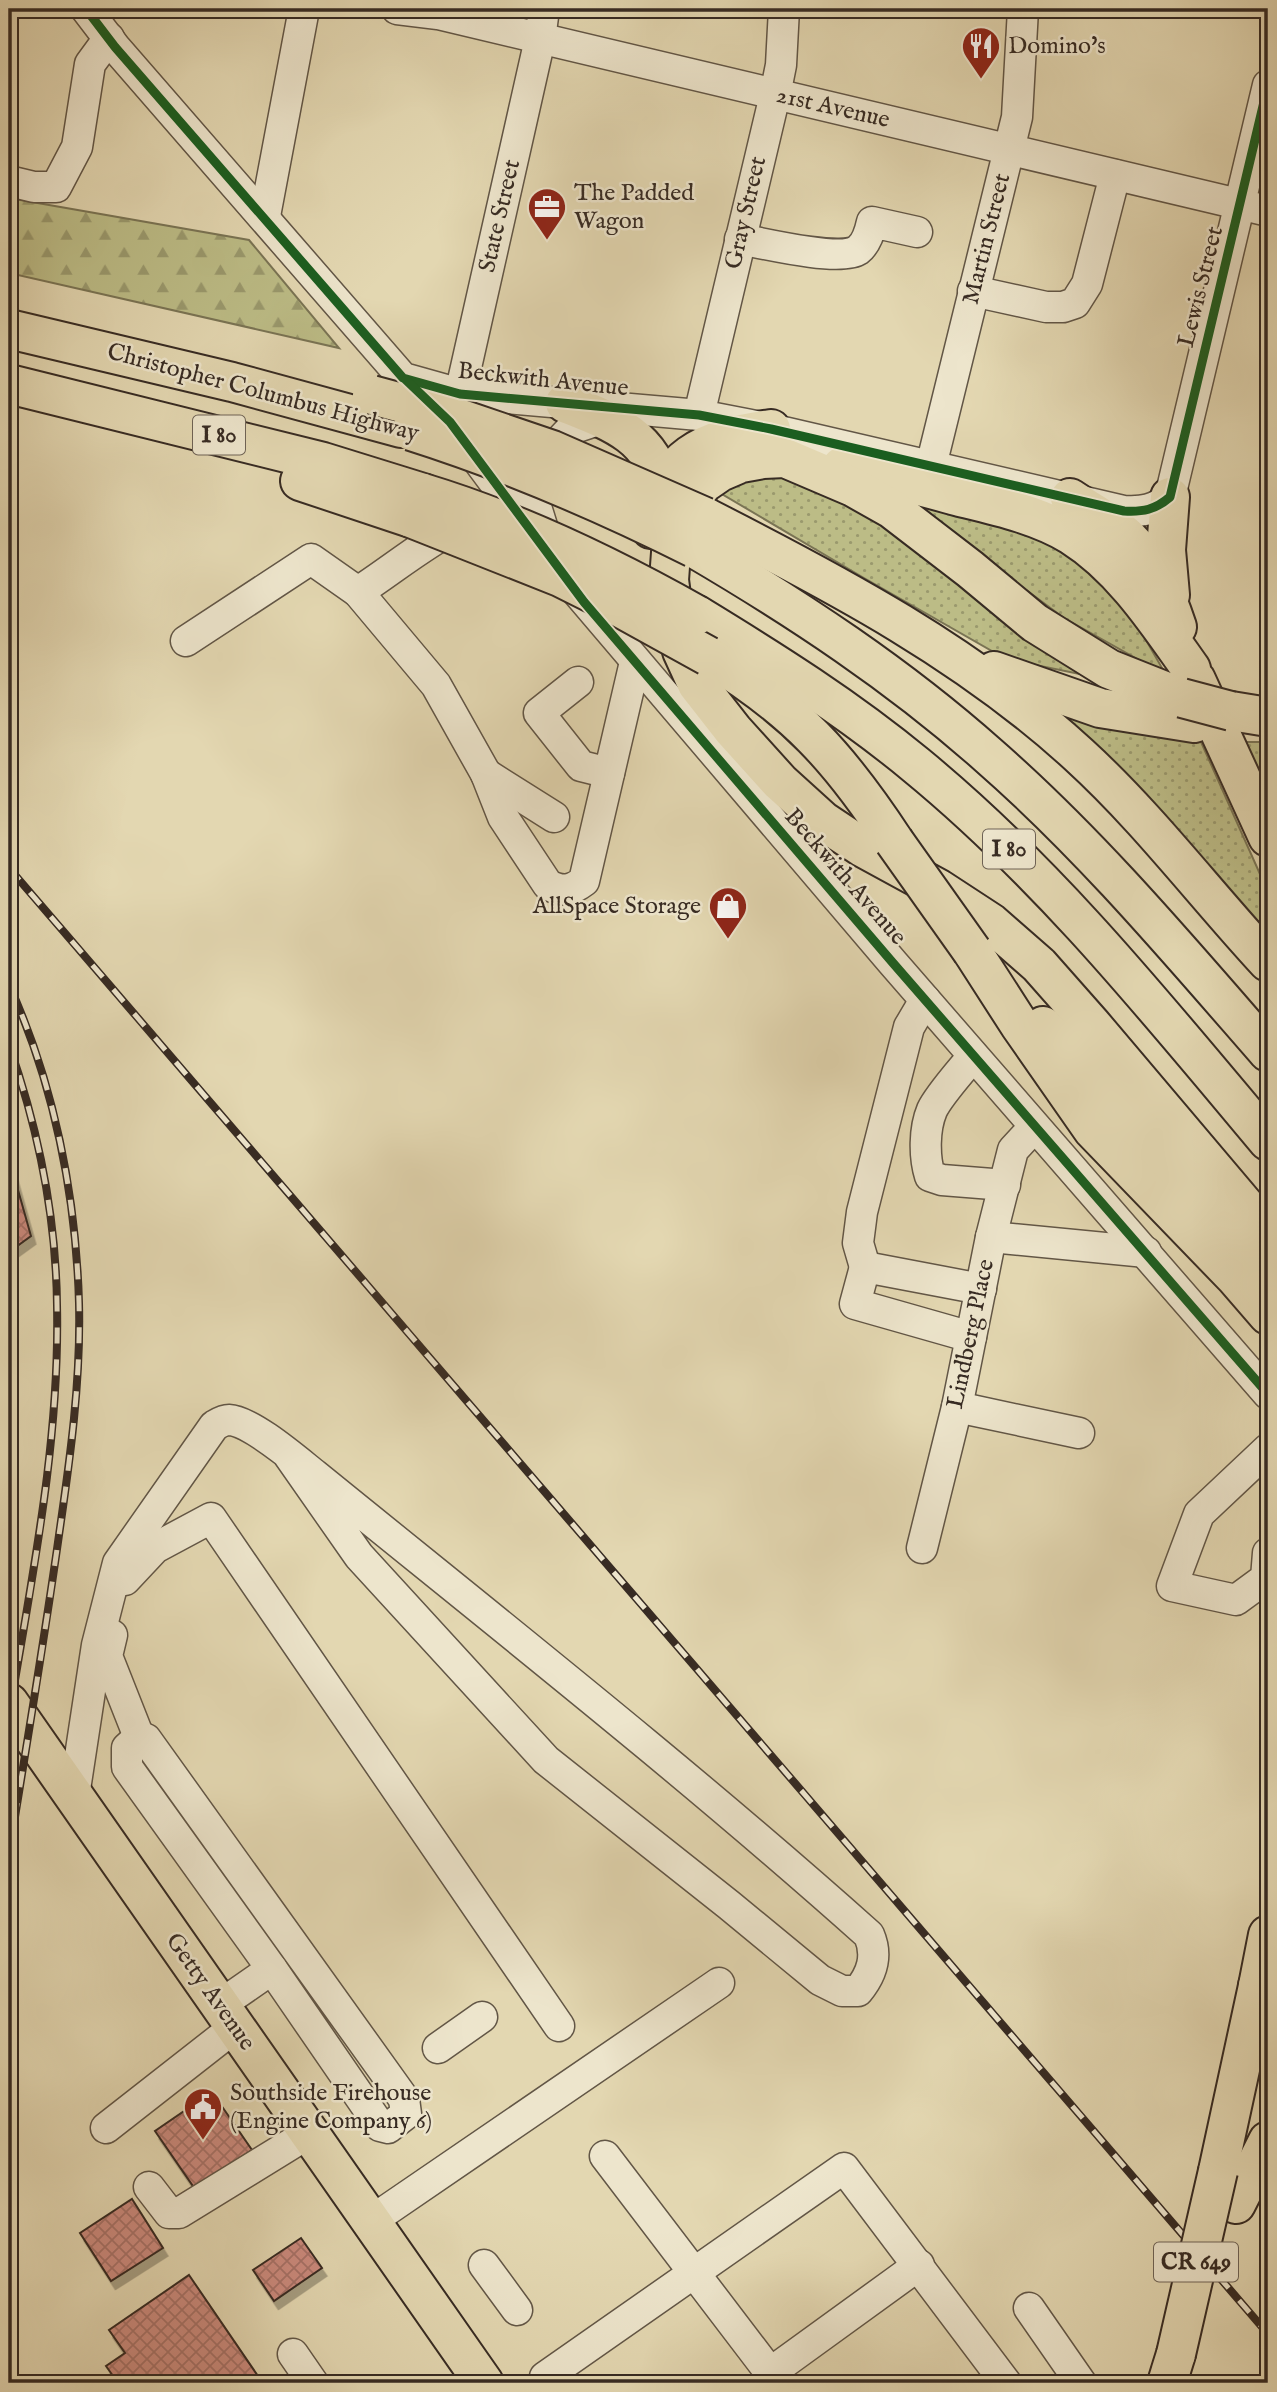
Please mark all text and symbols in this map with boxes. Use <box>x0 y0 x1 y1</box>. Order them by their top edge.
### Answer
restaurant icon: Domino's <box>960 25 1002 80</box>
place label: Domino's <box>1008 31 1106 62</box>
street label: 21st Avenue <box>773 80 893 136</box>
street label: Gray Street <box>718 154 774 272</box>
street label: State Street <box>472 156 528 276</box>
street label: Martin Street <box>956 170 1018 308</box>
place label: The Padded Wagon <box>574 178 694 237</box>
office icon: The Padded Wagon <box>526 186 568 241</box>
street label: Lewis Street <box>1171 223 1231 351</box>
street label: Christopher Columbus Highway <box>104 336 423 450</box>
street label: Beckwith Avenue <box>456 356 630 404</box>
road number: I 80 <box>193 416 245 454</box>
street label: Beckwith Avenue <box>777 802 913 952</box>
road number: I 80 <box>983 830 1035 869</box>
shop icon: AllSpace Storage <box>707 885 749 940</box>
place label: AllSpace Storage <box>532 891 701 922</box>
street label: Lindberg Place <box>940 1256 1002 1412</box>
street label: Getty Avenue <box>158 1927 262 2057</box>
place label: Southside Firehouse (Engine Company 6) <box>230 2078 432 2137</box>
public building icon: Southside Firehouse (Engine Company 6) <box>182 2086 224 2141</box>
road number: CR 649 <box>1154 2242 1238 2282</box>

